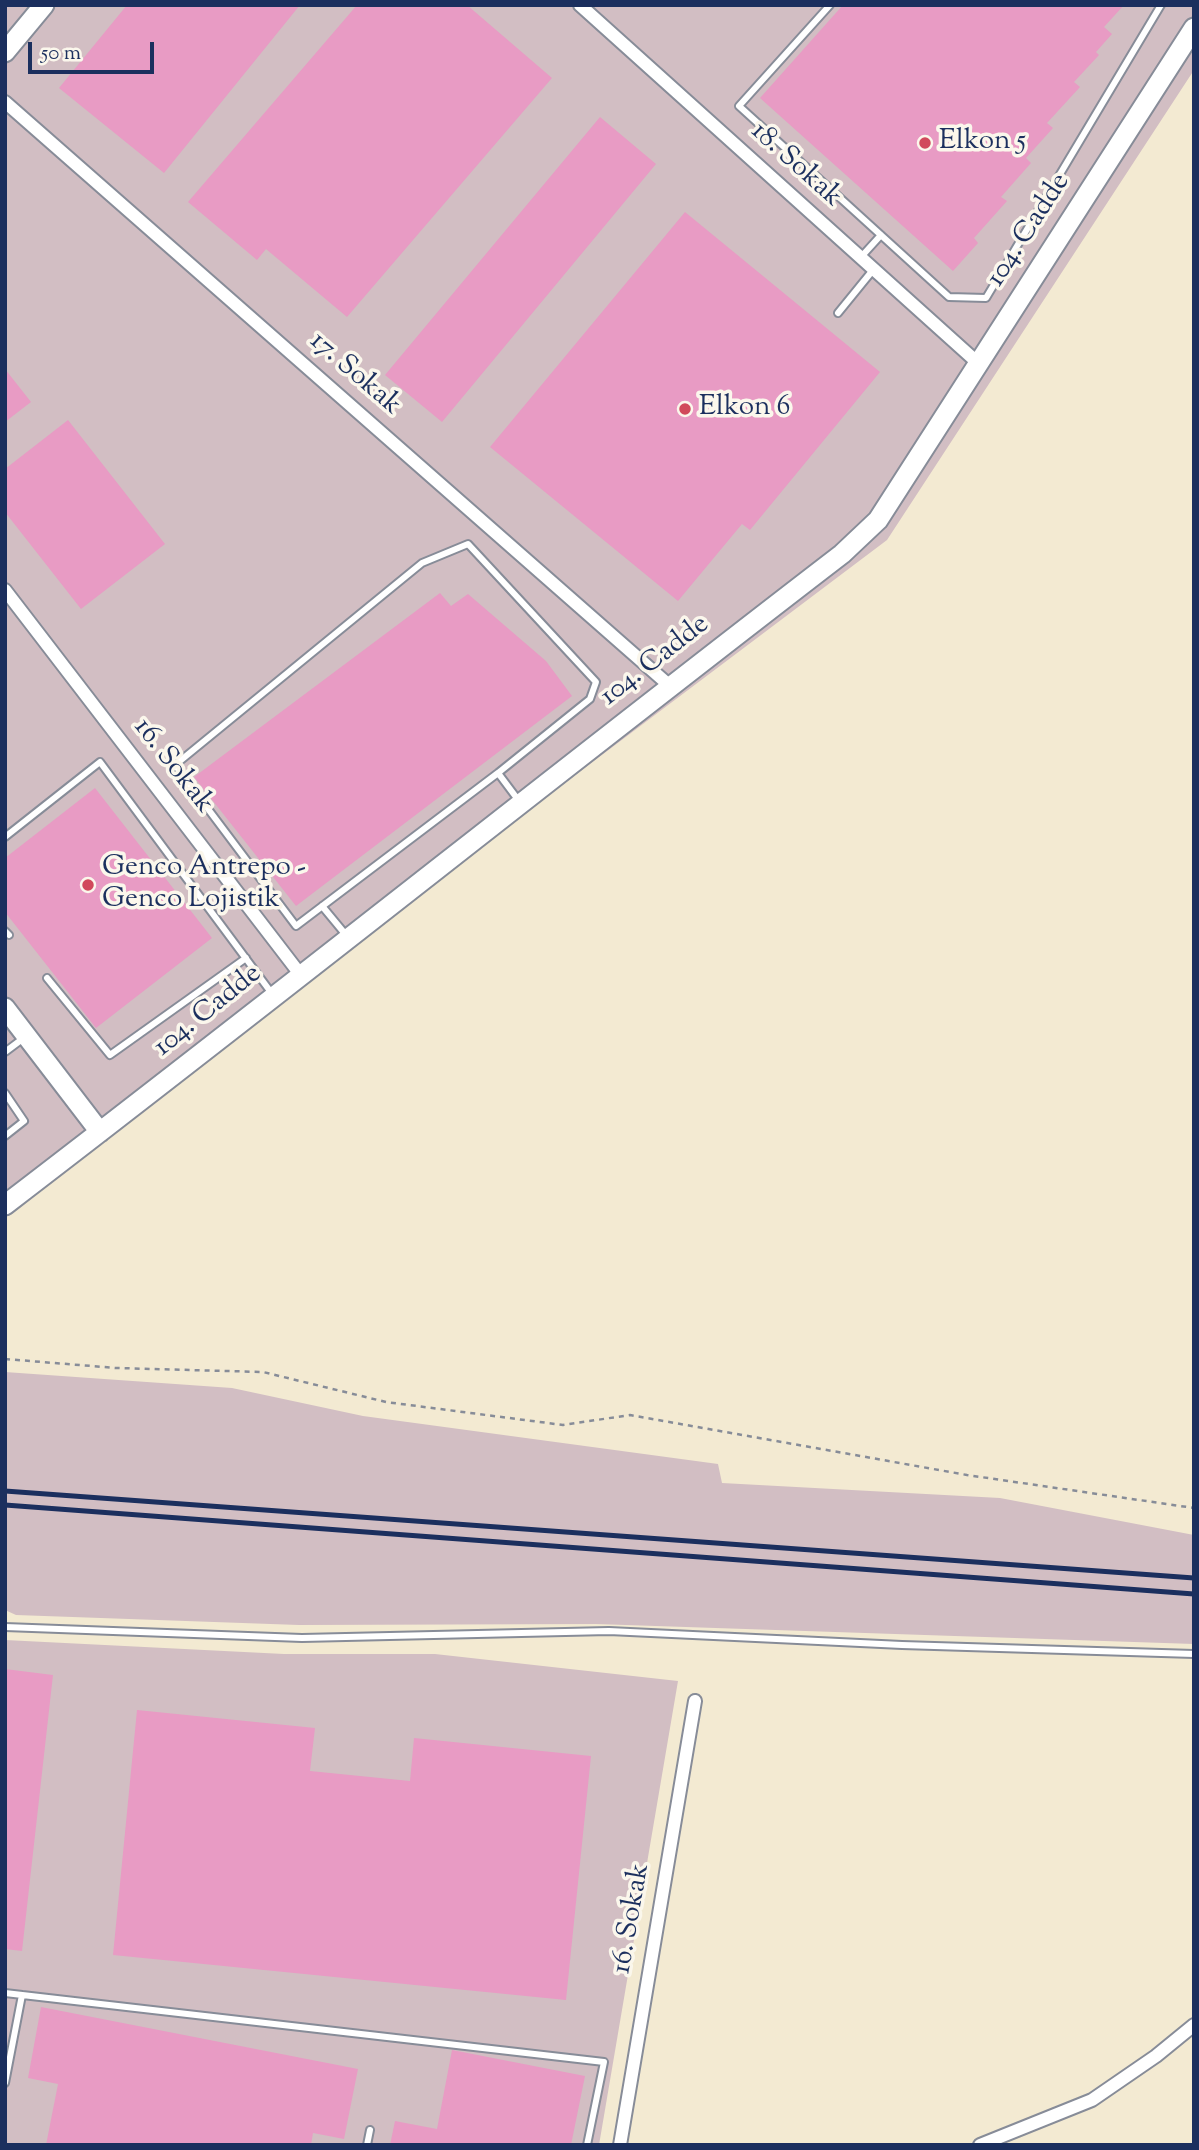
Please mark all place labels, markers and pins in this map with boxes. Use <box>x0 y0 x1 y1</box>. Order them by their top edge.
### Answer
place label: Elkon 5 <box>939 126 1026 160</box>
marker: Elkon 5 <box>917 135 933 151</box>
place label: Elkon 6 <box>699 392 790 426</box>
marker: Elkon 6 <box>677 401 693 417</box>
place label: Genco Antrepo - Genco Lojistik <box>102 852 306 918</box>
marker: Genco Antrepo - Genco Lojistik <box>80 877 96 893</box>

